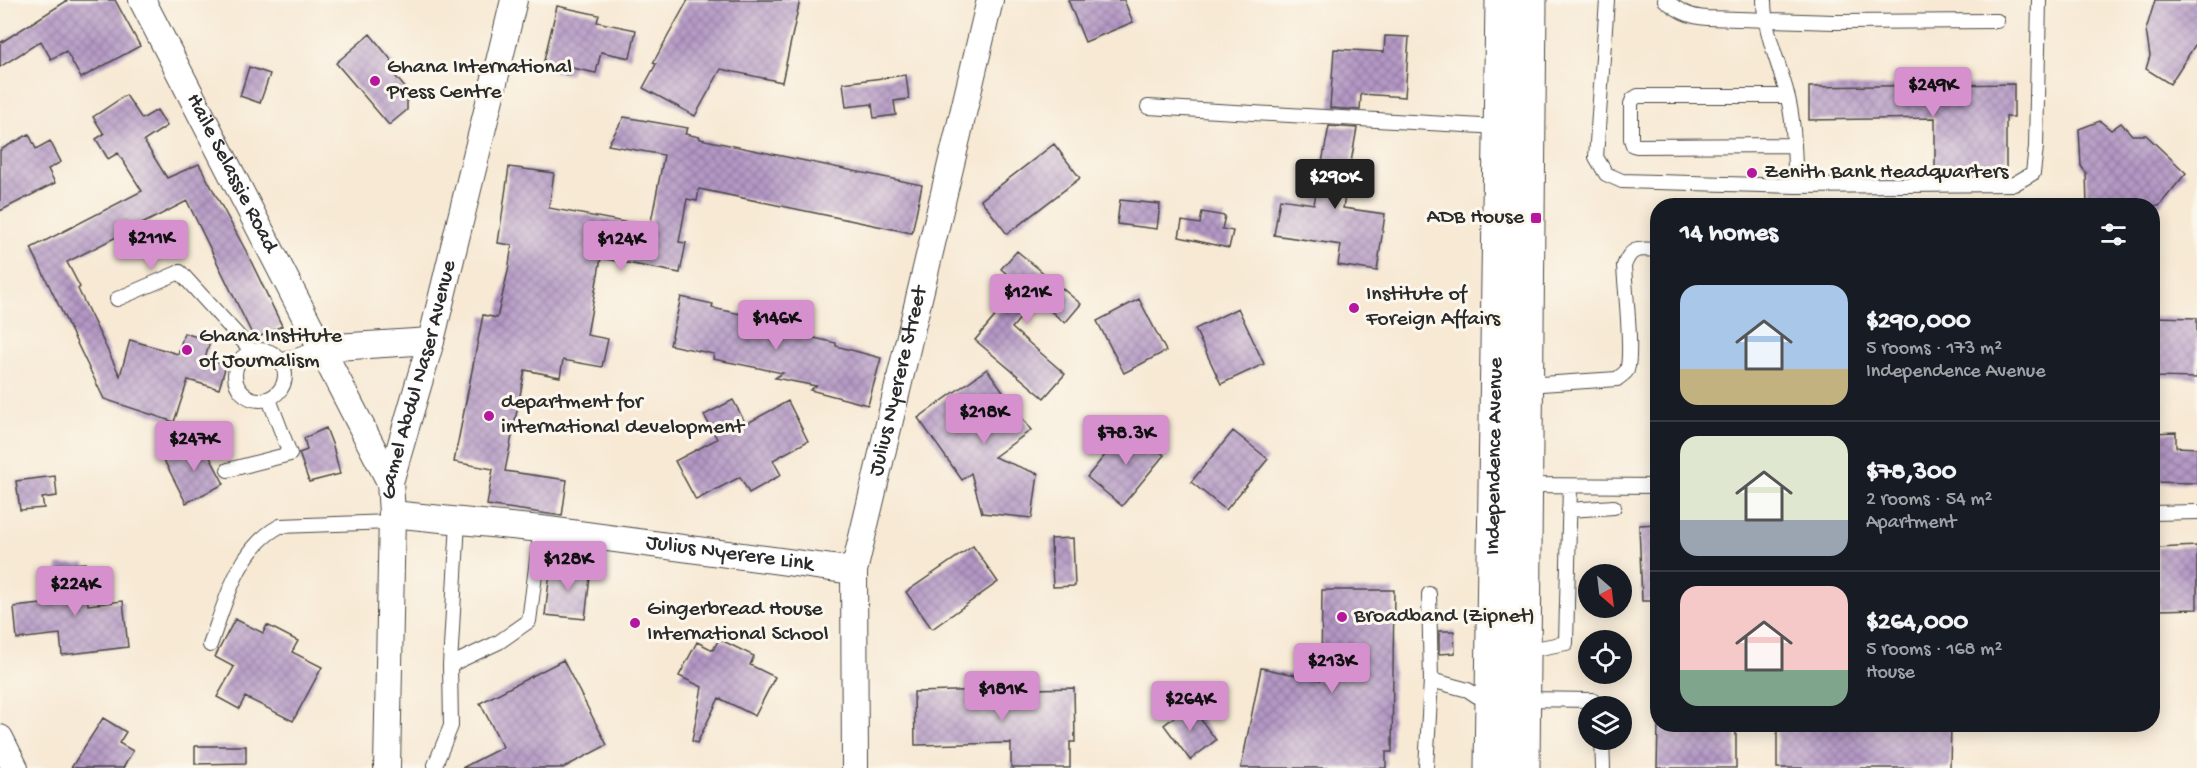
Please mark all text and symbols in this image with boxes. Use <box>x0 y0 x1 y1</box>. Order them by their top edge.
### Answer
place label: Ghana International Press Centre <box>386 55 572 106</box>
pin: $249K <box>1891 67 1975 118</box>
marker: Ghana International Press Centre <box>368 74 382 88</box>
text: $249K <box>1908 75 1958 98</box>
street label: Haile Selassie Road <box>180 90 284 259</box>
pin: $290K <box>1293 159 1377 210</box>
place label: Zenith Bank Headquarters <box>1764 160 2009 186</box>
marker: Zenith Bank Headquarters <box>1745 166 1759 180</box>
text: $290K <box>1309 167 1361 190</box>
place label: ADB House <box>1426 205 1525 231</box>
marker: ADB House <box>1529 211 1543 225</box>
icon: filters <box>2097 218 2130 251</box>
text: 14 homes <box>1680 219 1778 250</box>
pin: $211K <box>109 220 193 271</box>
pin: $124K <box>579 221 663 272</box>
text: $211K <box>128 228 174 251</box>
text: $124K <box>597 229 645 252</box>
street label: Gamel Abdul Naser Avenue <box>377 257 463 500</box>
pin: $121K <box>985 274 1069 325</box>
street label: Julius Nyerere Street <box>864 282 935 479</box>
text: $121K <box>1004 282 1050 305</box>
place label: Institute of Foreign Affairs <box>1365 282 1501 333</box>
pin: $146K <box>734 300 818 351</box>
marker: Institute of Foreign Affairs <box>1347 301 1361 315</box>
text: $290,000 <box>1866 307 1971 338</box>
text: $146K <box>752 308 800 331</box>
icon: home <box>1728 309 1800 381</box>
place label: Ghana Institute of Journalism <box>199 324 343 375</box>
text: 5 rooms · 173 m² <box>1866 338 2002 361</box>
marker: Ghana Institute of Journalism <box>180 343 194 357</box>
street label: Independence Avenue <box>1481 356 1510 555</box>
text: Independence Avenue <box>1866 361 2046 384</box>
place label: department for international development <box>501 390 746 441</box>
pin: $218K <box>942 394 1026 445</box>
text: $218K <box>960 402 1008 425</box>
marker: department for international development <box>482 409 496 423</box>
pin: $78.3K <box>1077 415 1175 466</box>
pin: $247K <box>152 421 236 472</box>
text: $78.3K <box>1097 423 1155 446</box>
text: $247K <box>169 429 219 452</box>
text: $78,300 <box>1866 458 1957 489</box>
icon: home <box>1728 460 1800 532</box>
text: 2 rooms · 54 m² <box>1866 489 1993 512</box>
text: Apartment <box>1866 512 1956 535</box>
street label: Julius Nyerere Link <box>644 530 817 579</box>
pin: $128K <box>526 541 610 592</box>
text: $128K <box>544 549 592 572</box>
north arrow <box>1578 564 1632 618</box>
map controls <box>1578 564 1632 750</box>
pin: $224K <box>33 566 117 617</box>
text: $224K <box>50 574 100 597</box>
place label: Gingerbread House International School <box>647 597 829 648</box>
place label: Broadband (Zipnet) <box>1353 604 1535 630</box>
text: $264,000 <box>1866 608 1968 639</box>
marker: Broadband (Zipnet) <box>1335 610 1349 624</box>
icon: home <box>1728 610 1800 682</box>
marker: Gingerbread House International School <box>628 616 642 630</box>
button: locate <box>1578 630 1632 684</box>
text: 5 rooms · 168 m² <box>1866 639 2002 662</box>
pin: $213K <box>1290 643 1374 694</box>
text: $213K <box>1308 651 1356 674</box>
text: House <box>1866 662 1915 685</box>
pin: $181K <box>960 671 1044 722</box>
text: $181K <box>978 679 1026 702</box>
pin: $264K <box>1148 681 1232 732</box>
text: $264K <box>1165 689 1215 712</box>
button: layers <box>1578 696 1632 750</box>

